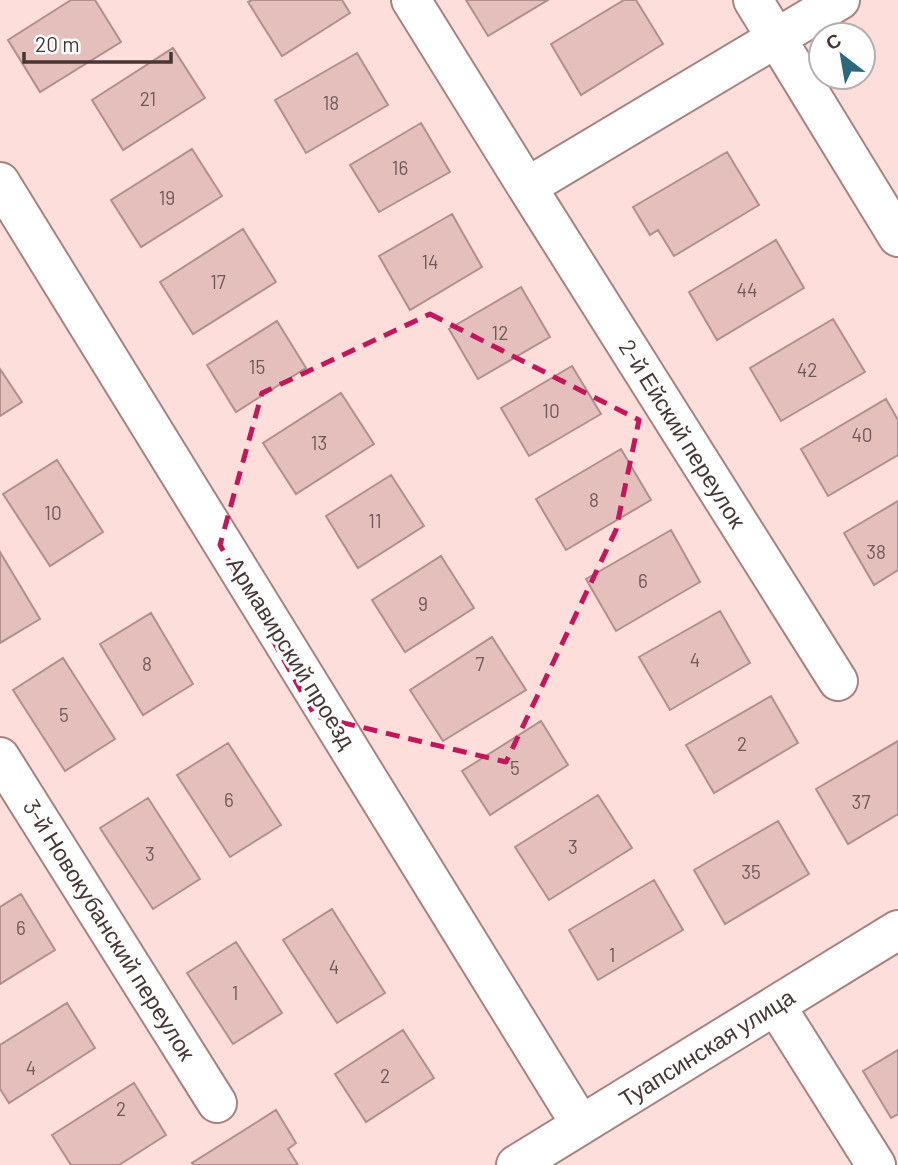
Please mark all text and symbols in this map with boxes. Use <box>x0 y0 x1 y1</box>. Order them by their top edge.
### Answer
scale bar <box>24 21 172 65</box>
north arrow <box>807 21 877 91</box>
text: С <box>821 27 845 54</box>
text: 20 m <box>35 31 80 56</box>
house number: 21 <box>140 87 156 110</box>
house number: 18 <box>323 91 339 114</box>
house number: 16 <box>392 156 408 179</box>
house number: 19 <box>159 186 175 209</box>
house number: 14 <box>421 250 439 273</box>
house number: 17 <box>210 270 226 293</box>
house number: 44 <box>737 278 757 301</box>
house number: 12 <box>492 321 508 344</box>
street label: 2-й Ейский переулок <box>613 334 753 534</box>
house number: 15 <box>249 355 265 378</box>
house number: 42 <box>797 358 817 381</box>
house number: 10 <box>542 399 560 422</box>
house number: 40 <box>851 423 873 446</box>
house number: 13 <box>311 431 327 454</box>
house number: 8 <box>589 488 599 511</box>
house number: 10 <box>44 501 62 524</box>
house number: 11 <box>368 509 382 532</box>
house number: 38 <box>866 540 886 563</box>
street label: Армавирский проезд <box>222 552 362 754</box>
house number: 6 <box>638 569 648 592</box>
house number: 9 <box>418 592 428 615</box>
house number: 4 <box>690 648 700 671</box>
house number: 8 <box>142 652 152 675</box>
house number: 7 <box>476 652 485 675</box>
house number: 5 <box>59 703 69 726</box>
house number: 2 <box>737 732 747 755</box>
house number: 5 <box>510 756 520 779</box>
house number: 6 <box>224 788 234 811</box>
house number: 37 <box>852 790 870 813</box>
street label: 3-й Новокубанский переулок <box>18 794 202 1066</box>
house number: 3 <box>568 835 578 858</box>
house number: 3 <box>145 842 155 865</box>
house number: 35 <box>741 860 761 883</box>
house number: 6 <box>16 916 26 939</box>
house number: 1 <box>609 943 615 966</box>
house number: 4 <box>329 955 339 978</box>
house number: 1 <box>232 981 238 1004</box>
street label: Туапсинская улица <box>614 982 799 1112</box>
house number: 4 <box>26 1056 36 1079</box>
house number: 2 <box>380 1064 390 1087</box>
house number: 2 <box>116 1097 126 1120</box>

